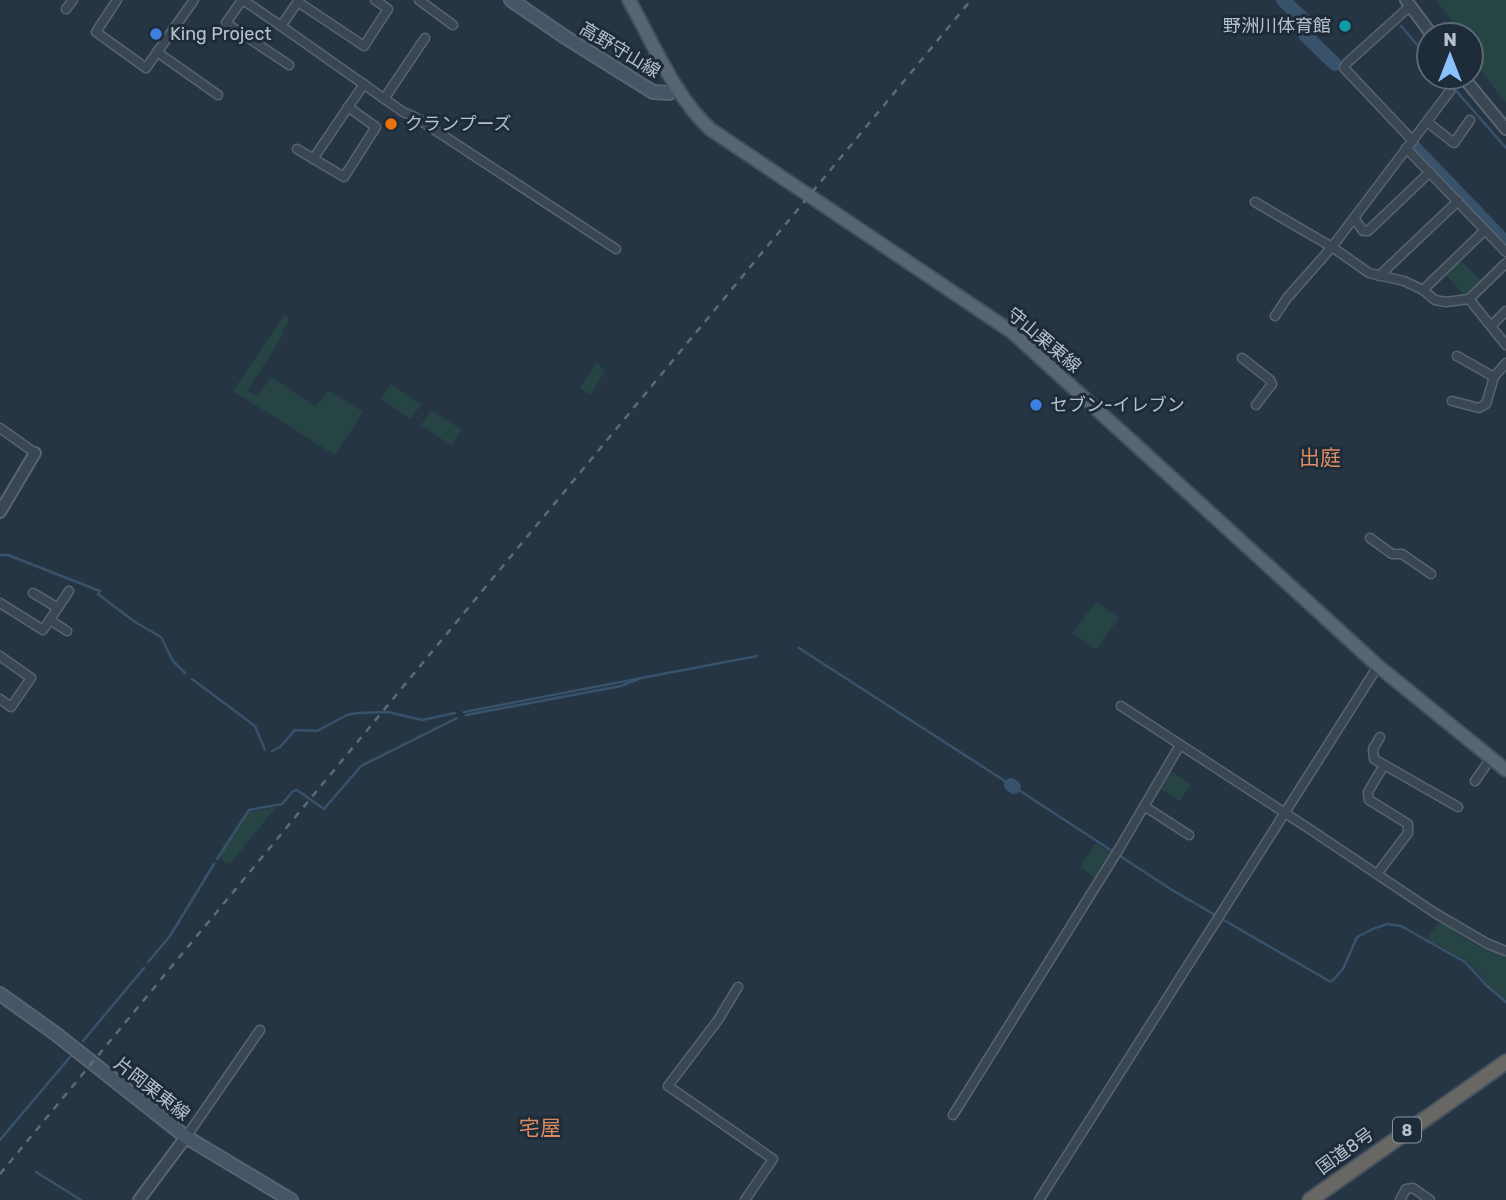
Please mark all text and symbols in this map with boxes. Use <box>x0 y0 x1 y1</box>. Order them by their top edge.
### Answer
place label: 野洲川体育館 <box>1223 15 1331 37</box>
street label: 高野守山線 <box>576 17 664 83</box>
marker: 野洲川体育館 <box>1337 18 1353 34</box>
north arrow <box>1415 21 1485 91</box>
place label: King Project <box>170 23 271 45</box>
marker: King Project <box>148 26 164 42</box>
text: N <box>1443 28 1457 51</box>
place label: クランプーズ <box>405 113 512 135</box>
marker: クランプーズ <box>383 116 399 132</box>
street label: 守山栗東線 <box>1002 303 1086 377</box>
place label: セブン-イレブン <box>1050 394 1185 416</box>
marker: セブン-イレブン <box>1028 397 1044 413</box>
district label: 出庭 <box>1299 445 1341 470</box>
street label: 片岡栗東線 <box>110 1053 194 1125</box>
district label: 宅屋 <box>519 1115 561 1140</box>
road number: 8 <box>1393 1118 1421 1142</box>
street label: 国道8号 <box>1312 1123 1378 1179</box>

